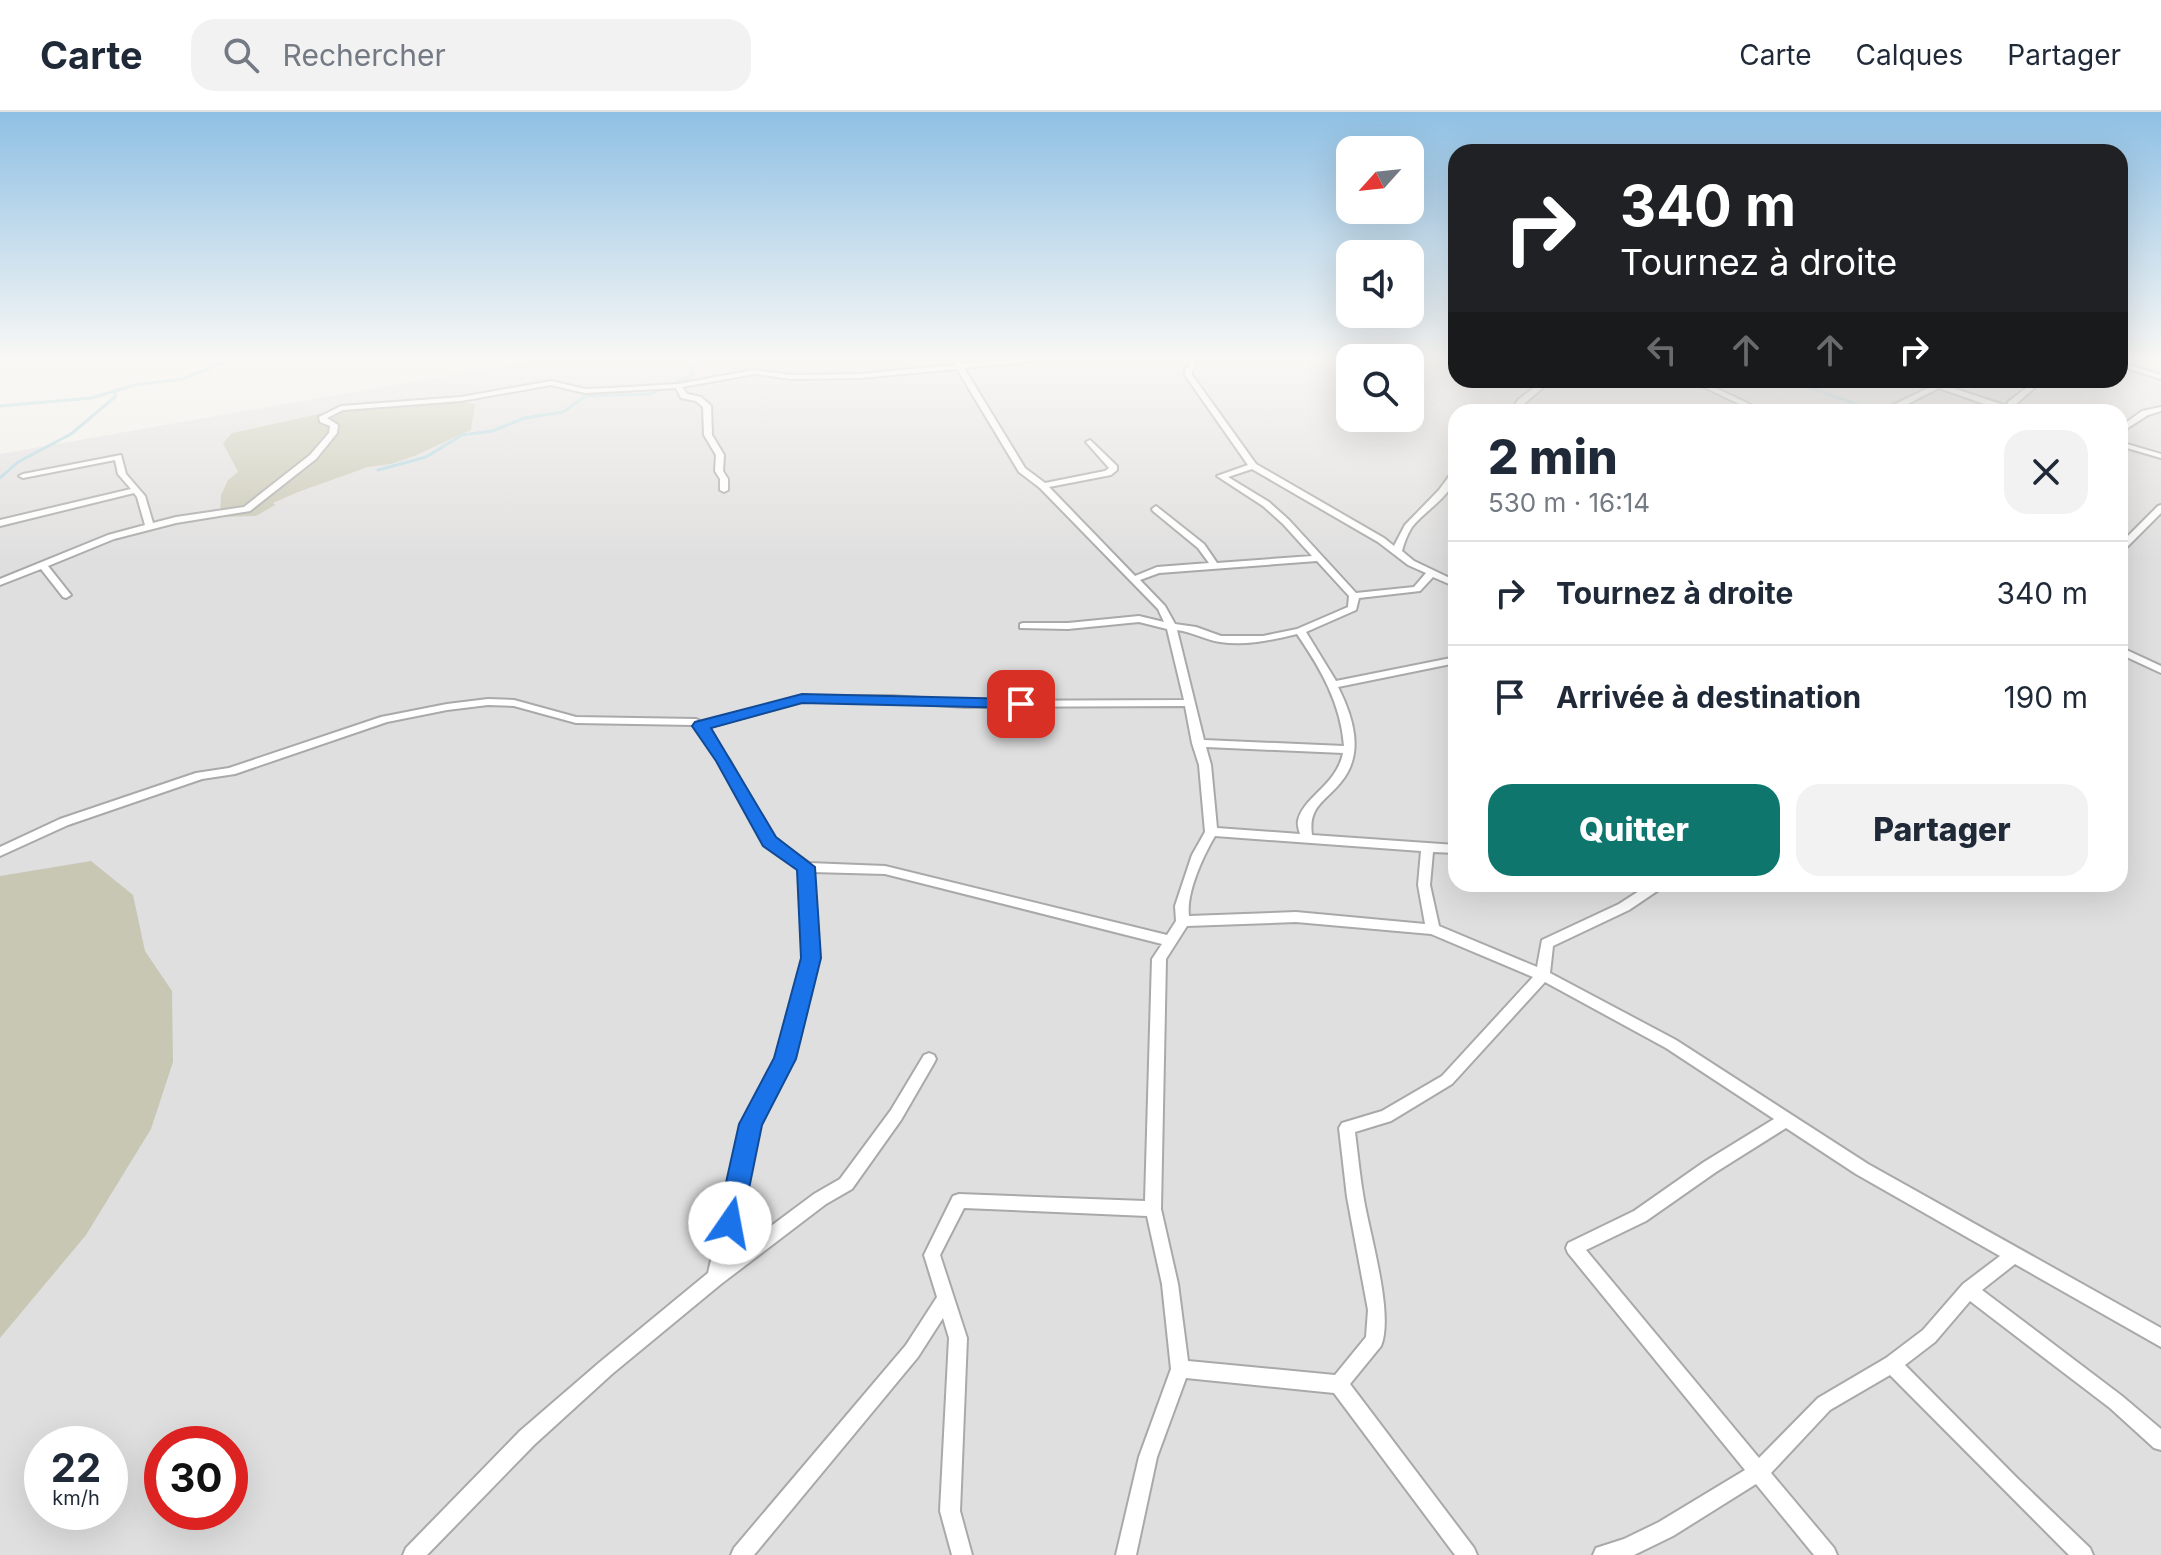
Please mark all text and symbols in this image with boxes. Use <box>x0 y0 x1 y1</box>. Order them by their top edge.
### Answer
search box <box>191 19 751 91</box>
text: Carte <box>40 32 143 78</box>
icon: search <box>219 33 263 77</box>
text: Rechercher <box>283 37 446 73</box>
text: Carte <box>1739 38 1812 72</box>
text: Calques <box>1856 38 1963 72</box>
text: Partager <box>2007 38 2121 72</box>
north arrow <box>1336 136 1424 224</box>
map controls <box>1336 136 1424 432</box>
text: 340 m <box>1620 172 1796 240</box>
icon: right <box>1488 176 1592 280</box>
button: sound <box>1336 240 1424 328</box>
text: Tournez à droite <box>1620 240 1897 284</box>
icon: left <box>1640 328 1684 372</box>
icon: ahead <box>1724 328 1768 372</box>
icon: ahead <box>1808 328 1852 372</box>
icon: right <box>1892 328 1936 372</box>
button: search <box>1336 344 1424 432</box>
text: 2 min <box>1488 427 1618 486</box>
button: close <box>2004 430 2088 514</box>
text: 530 m · 16:14 <box>1488 487 1650 518</box>
icon: right <box>1488 571 1532 615</box>
text: Tournez à droite <box>1556 575 1793 611</box>
text: 340 m <box>1996 575 2088 611</box>
pin <box>987 670 1055 738</box>
icon: arrive <box>1488 675 1532 719</box>
text: Arrivée à destination <box>1556 679 1861 715</box>
text: 190 m <box>2004 679 2088 715</box>
icon: arrive <box>999 682 1043 726</box>
button: Quitter <box>1488 784 1780 876</box>
button: Partager <box>1796 784 2088 876</box>
position arrow <box>688 1181 772 1265</box>
speed limit sign: 30 <box>144 1426 248 1530</box>
text: 22 <box>51 1443 101 1492</box>
text: km/h <box>52 1486 100 1510</box>

